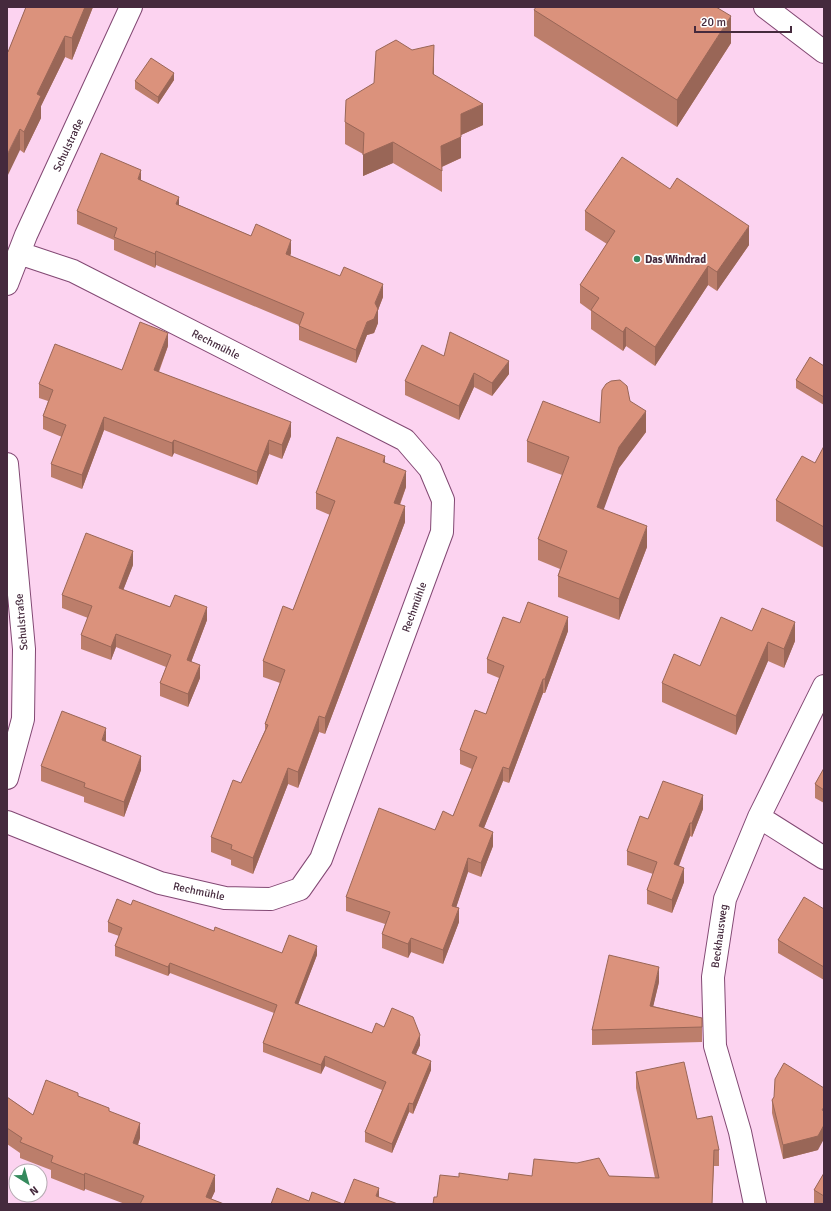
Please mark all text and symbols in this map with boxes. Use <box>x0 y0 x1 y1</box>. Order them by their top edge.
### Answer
scale bar <box>695 8 791 34</box>
text: 20 m <box>701 15 726 30</box>
street label: Schulstraße <box>50 117 86 174</box>
place label: Das Windrad <box>645 253 706 266</box>
marker: Das Windrad <box>632 254 642 264</box>
street label: Rechmühle <box>189 327 242 362</box>
street label: Rechmühle <box>399 580 430 634</box>
street label: Schulstraße <box>13 593 30 651</box>
street label: Rechmühle <box>172 880 226 903</box>
street label: Beckhausweg <box>709 903 730 969</box>
north arrow <box>8 1163 48 1203</box>
text: N <box>27 1183 41 1198</box>

